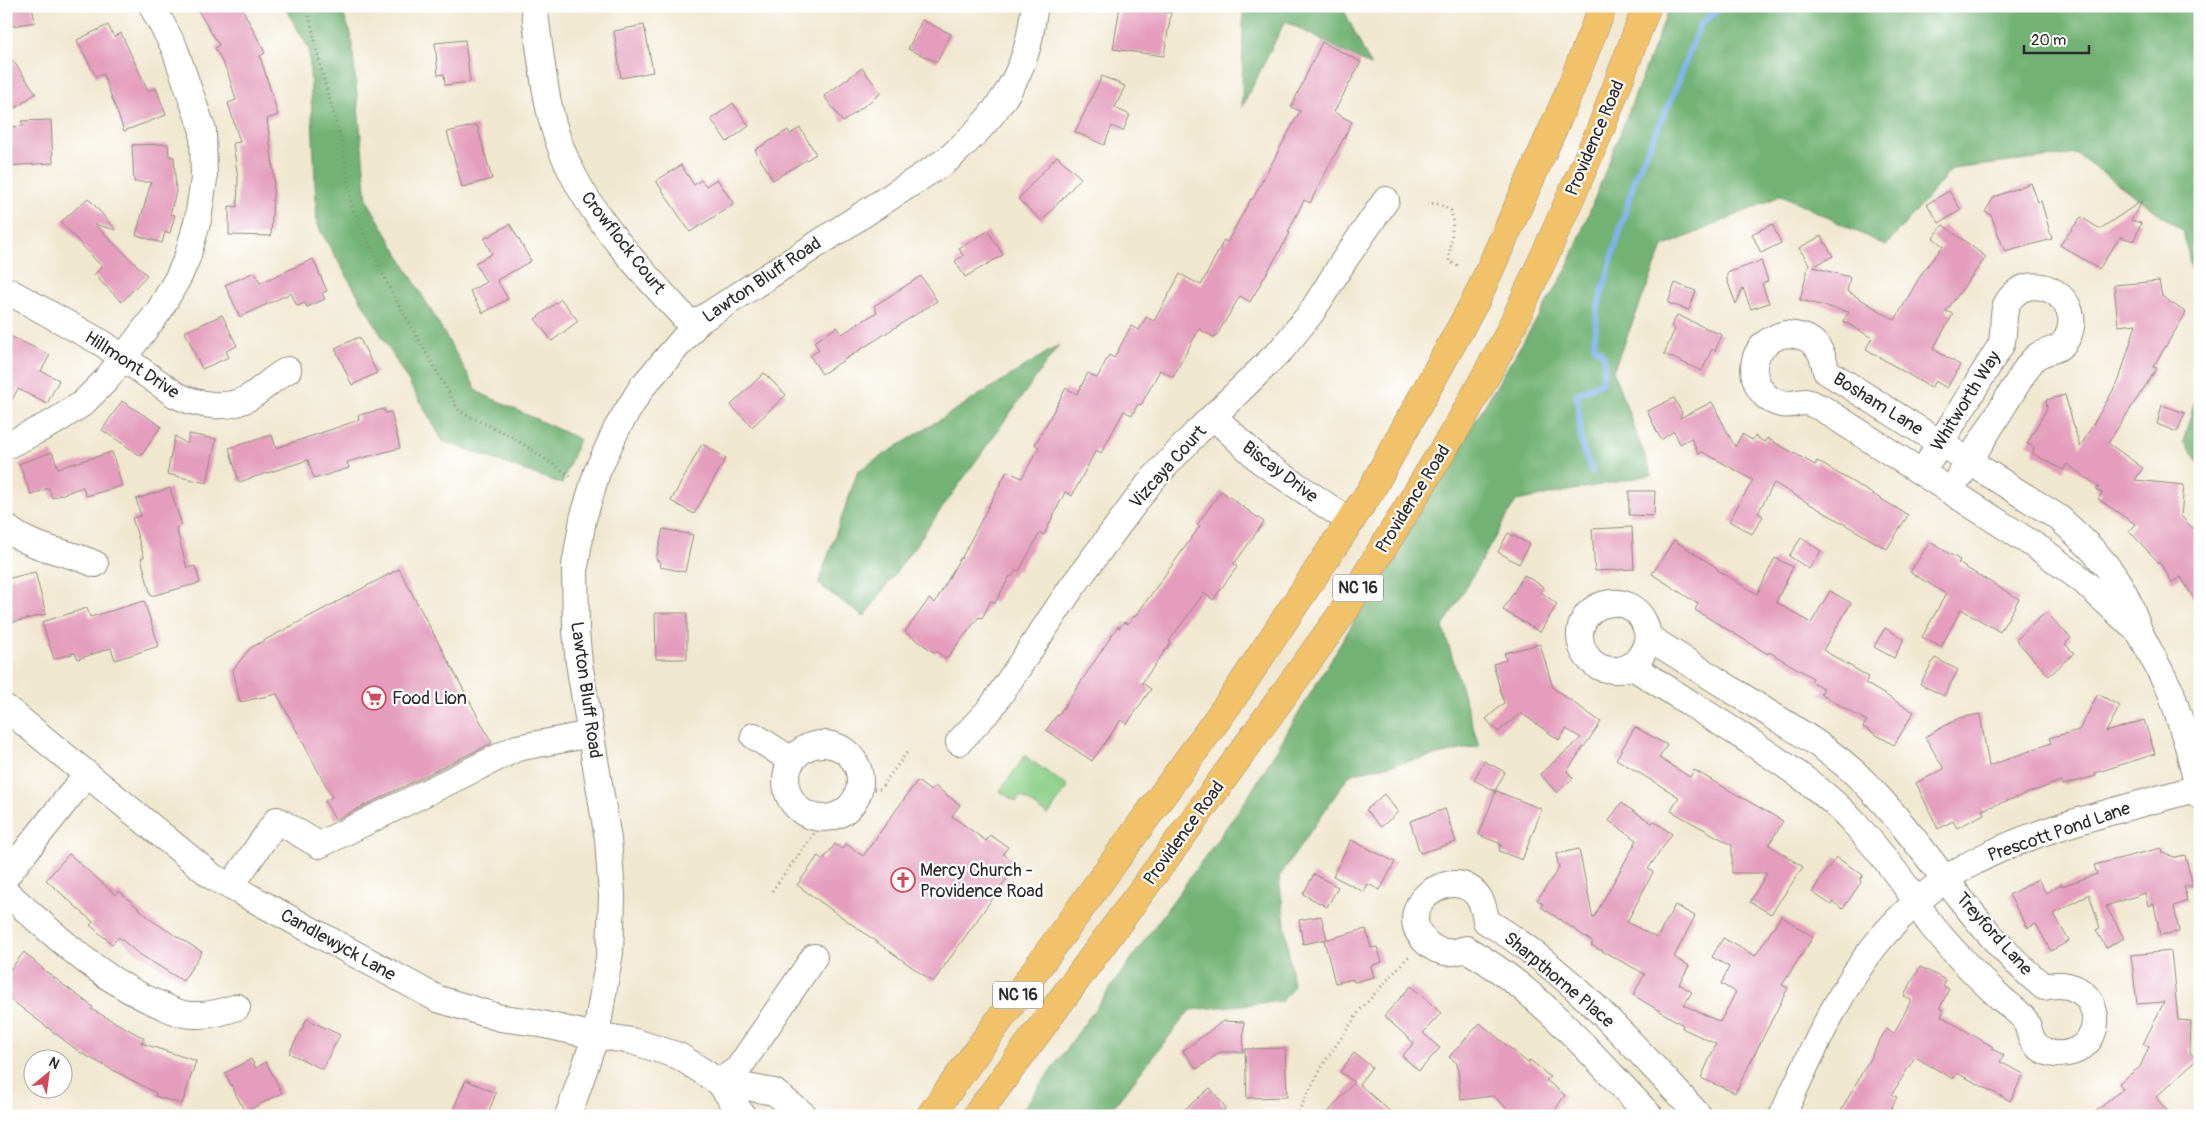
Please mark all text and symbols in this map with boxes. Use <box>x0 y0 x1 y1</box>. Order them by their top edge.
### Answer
scale bar <box>2024 22 2088 54</box>
text: 20 m <box>2031 31 2066 50</box>
street label: Providence Road <box>1560 77 1630 199</box>
street label: Crowflock Court <box>576 187 671 300</box>
street label: Lawton Bluff Road <box>698 232 826 328</box>
street label: Hillmont Drive <box>80 326 184 404</box>
street label: Whitworth Way <box>1926 346 2006 455</box>
street label: Bosham Lane <box>1829 367 1927 441</box>
street label: Vizcaya Court <box>1125 420 1212 513</box>
street label: Biscay Drive <box>1238 436 1323 508</box>
street label: Providence Road <box>1371 441 1455 557</box>
road number: NC 16 <box>1333 574 1383 602</box>
street label: Lawton Bluff Road <box>565 620 607 760</box>
supermarket icon: Food Lion <box>361 685 387 711</box>
place label: Food Lion <box>392 687 467 710</box>
street label: Providence Road <box>1138 776 1230 890</box>
street label: Prescott Pond Lane <box>1985 797 2133 867</box>
place label: Mercy Church - Providence Road <box>920 859 1044 903</box>
church icon: Mercy Church - Providence Road <box>890 867 916 893</box>
street label: Treyford Lane <box>1951 888 2037 980</box>
street label: Candlewyck Lane <box>276 904 400 986</box>
street label: Sharpthorne Place <box>1499 927 1619 1033</box>
road number: NC 16 <box>993 982 1043 1008</box>
north arrow <box>22 1050 72 1100</box>
text: N <box>46 1053 62 1073</box>

